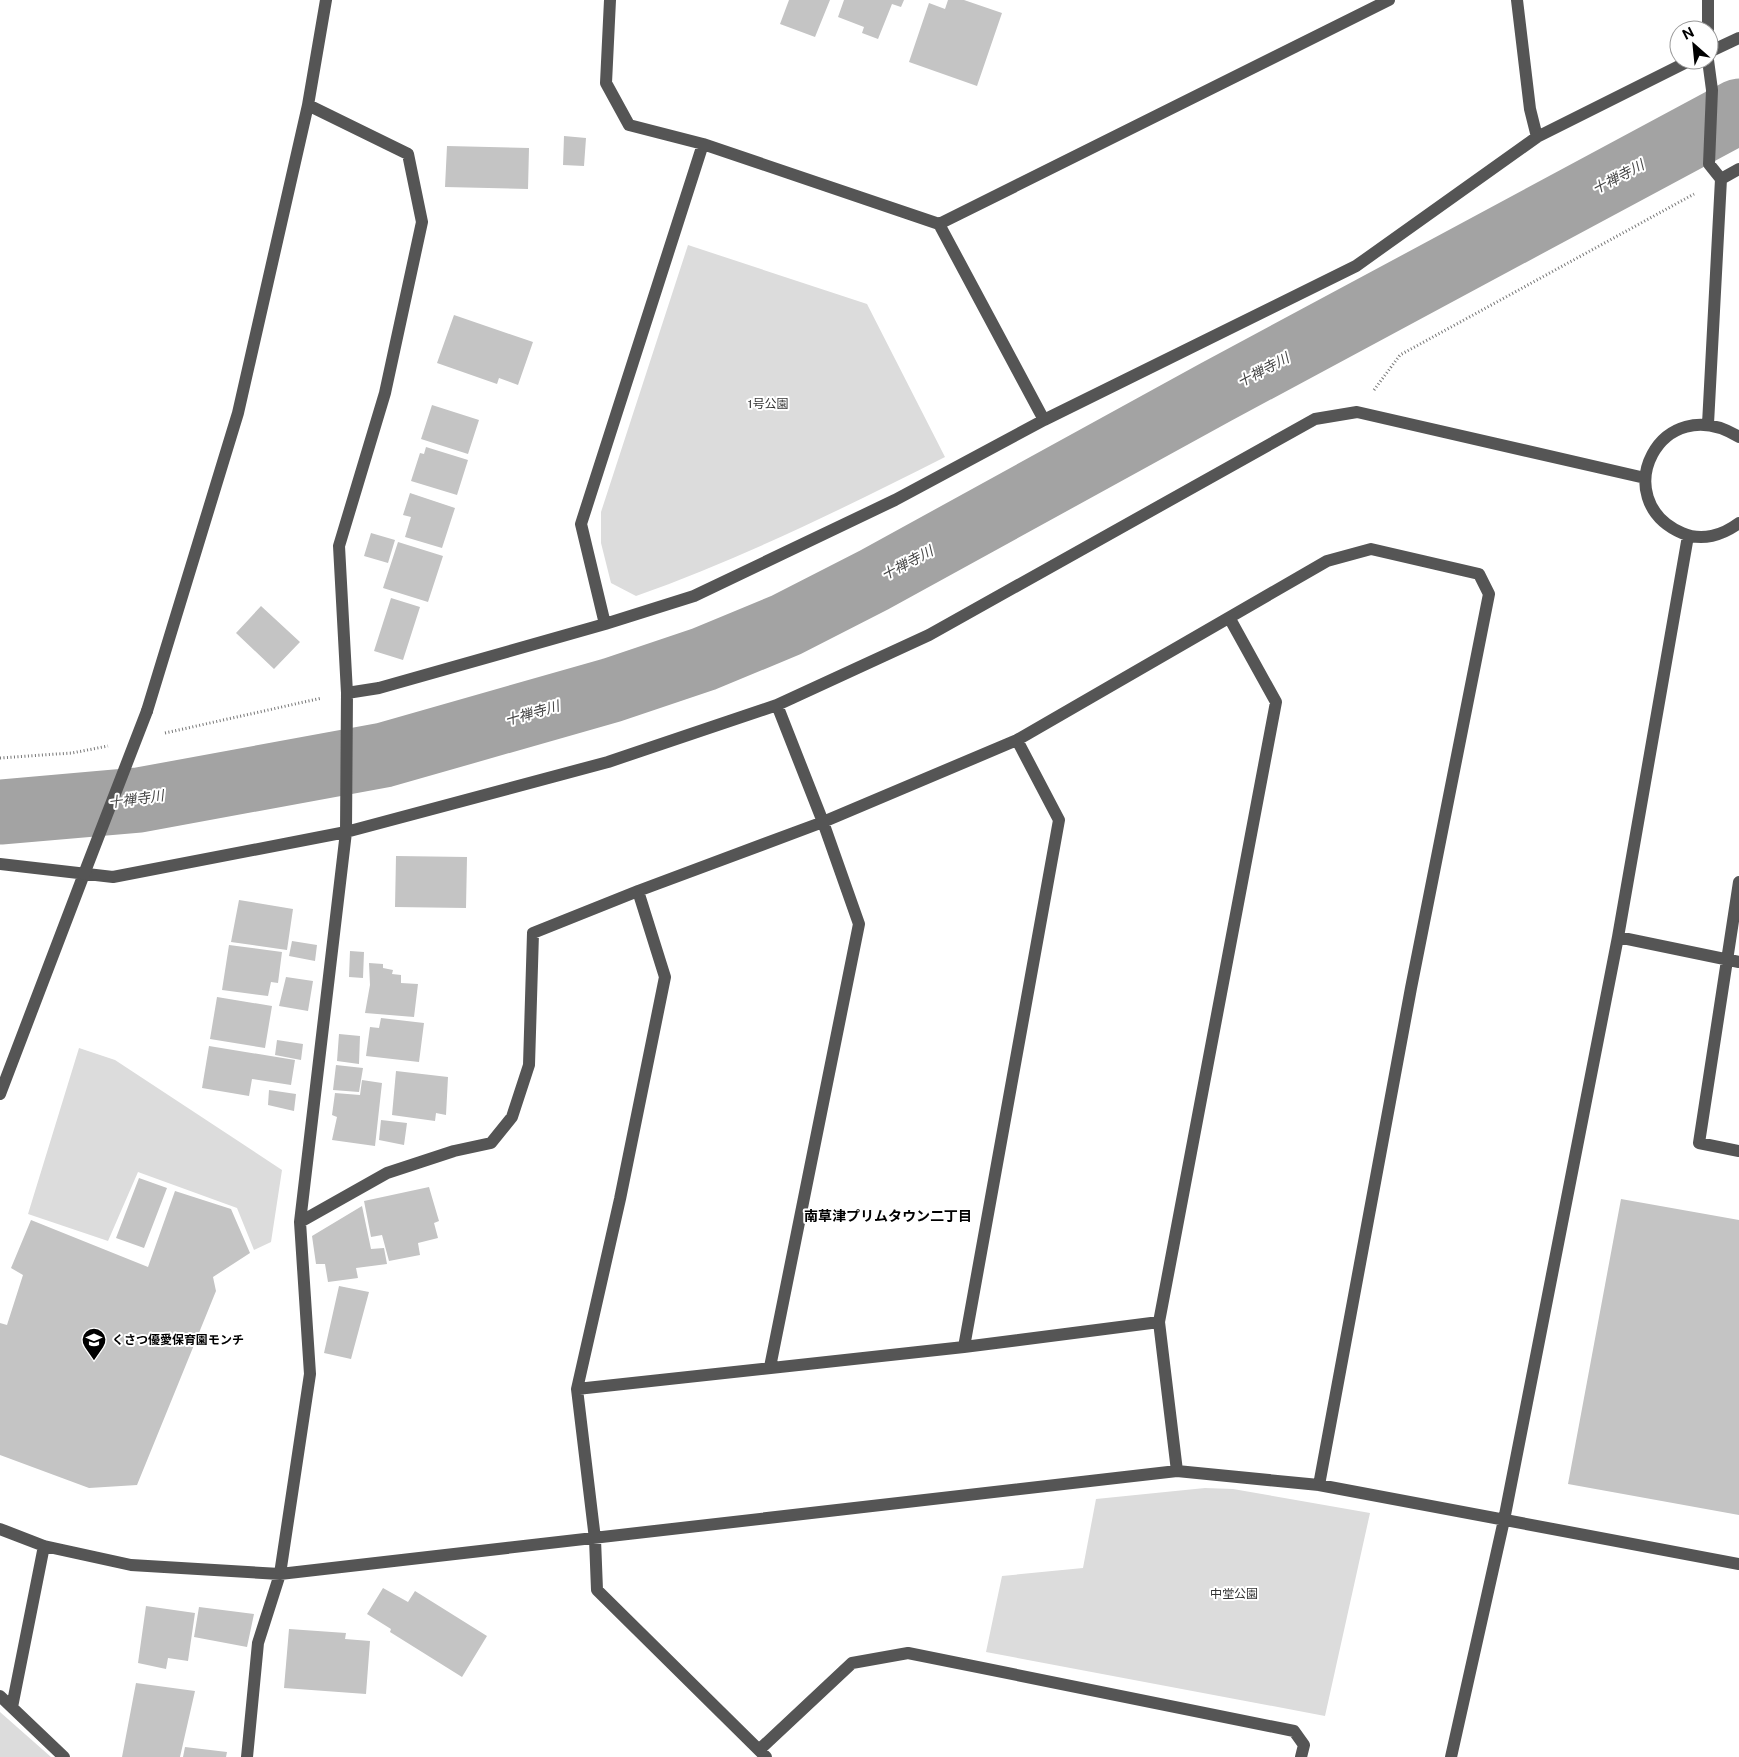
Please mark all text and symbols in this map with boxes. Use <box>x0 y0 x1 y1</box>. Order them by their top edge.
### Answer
north arrow <box>1669 20 1719 70</box>
text: N <box>1680 24 1697 43</box>
water label: 十禅寺川 <box>1590 156 1648 197</box>
water label: 十禅寺川 <box>1235 349 1293 390</box>
park label: 1号公園 <box>748 397 788 411</box>
water label: 十禅寺川 <box>879 542 937 583</box>
water label: 十禅寺川 <box>503 697 563 728</box>
water label: 十禅寺川 <box>107 787 167 811</box>
district label: 南草津プリムタウン二丁目 <box>804 1208 972 1224</box>
school or university icon: くさつ優愛保育園モンチ <box>81 1327 107 1361</box>
place label: くさつ優愛保育園モンチ <box>112 1333 244 1347</box>
park label: 中堂公園 <box>1210 1587 1258 1601</box>

